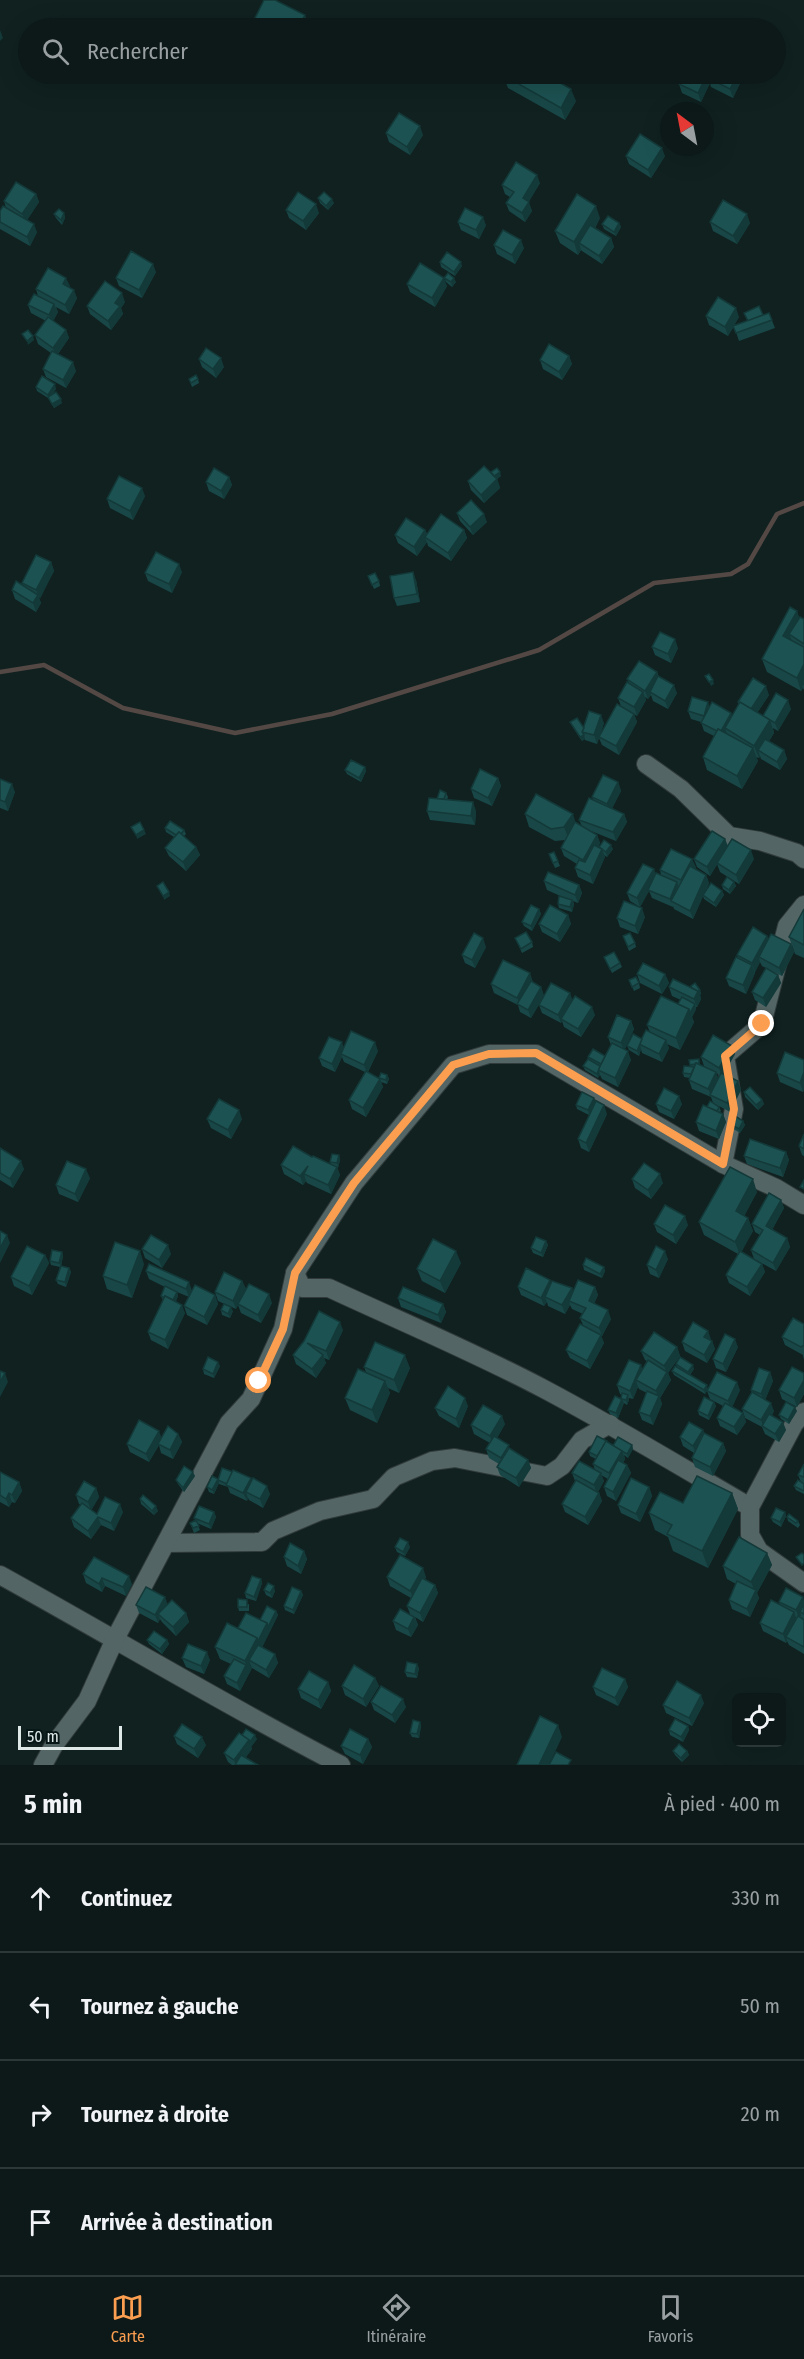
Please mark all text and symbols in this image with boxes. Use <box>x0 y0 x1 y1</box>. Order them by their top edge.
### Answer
search box <box>18 18 786 84</box>
icon: search <box>39 35 72 68</box>
text: Rechercher <box>87 38 188 65</box>
north arrow <box>660 102 714 156</box>
route end <box>748 1010 774 1036</box>
route start <box>245 1367 271 1393</box>
map controls <box>732 1693 786 1747</box>
button: locate <box>732 1693 786 1747</box>
scale bar <box>18 1723 122 1750</box>
text: 50 m <box>27 1727 59 1746</box>
text: 5 min <box>24 1789 82 1820</box>
text: À pied · 400 m <box>664 1792 780 1816</box>
icon: ahead <box>24 1882 57 1915</box>
text: Continuez <box>81 1885 172 1912</box>
text: 330 m <box>731 1886 780 1910</box>
icon: left <box>24 1990 57 2023</box>
text: Tournez à gauche <box>81 1993 239 2020</box>
text: 50 m <box>740 1994 780 2018</box>
icon: right <box>24 2098 57 2131</box>
text: Tournez à droite <box>81 2101 229 2128</box>
text: 20 m <box>741 2102 780 2126</box>
icon: arrive <box>24 2206 57 2239</box>
text: Arrivée à destination <box>81 2209 273 2236</box>
tab: Carte <box>111 2291 145 2346</box>
tab: Itinéraire <box>366 2291 426 2346</box>
tab: Favoris <box>648 2291 693 2346</box>

